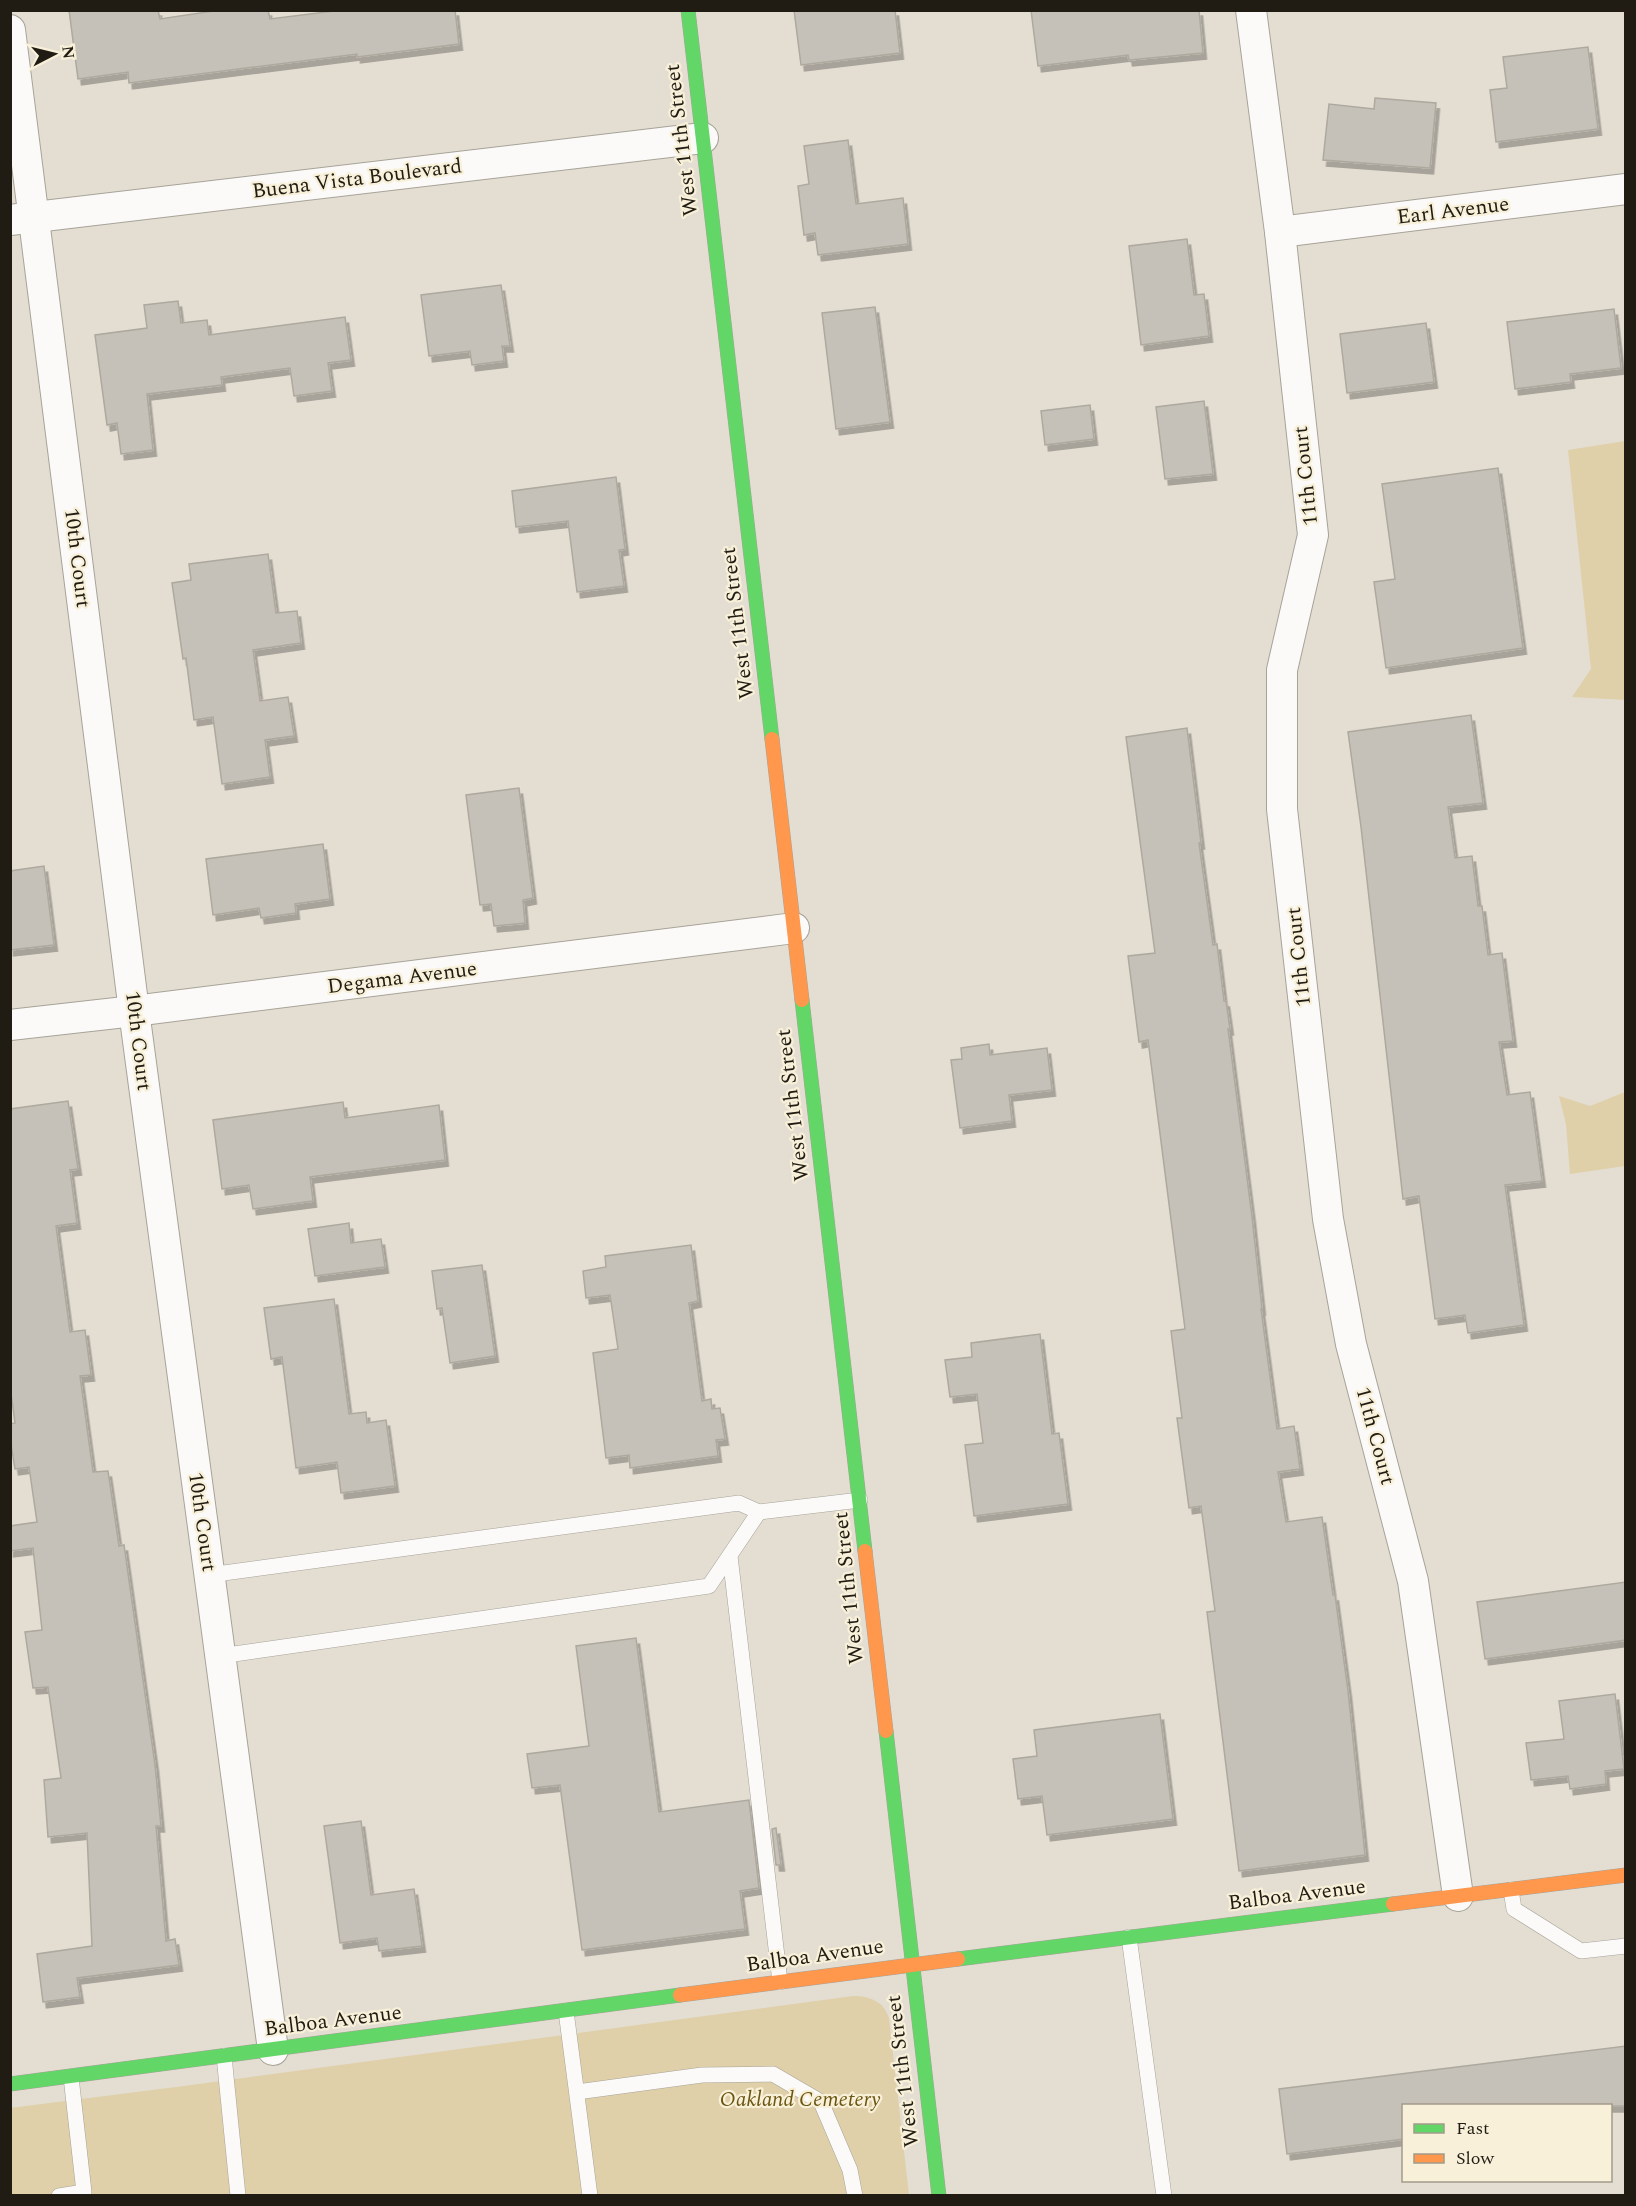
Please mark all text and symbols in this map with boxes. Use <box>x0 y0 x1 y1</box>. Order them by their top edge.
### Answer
north arrow <box>24 24 84 84</box>
text: N <box>55 44 81 60</box>
street label: West 11th Street <box>657 62 707 218</box>
street label: Buena Vista Boulevard <box>250 150 464 208</box>
street label: Earl Avenue <box>1395 188 1511 234</box>
street label: 11th Court <box>1285 425 1327 527</box>
street label: 10th Court <box>55 506 99 610</box>
street label: West 11th Street <box>713 545 763 701</box>
street label: 11th Court <box>1278 906 1320 1008</box>
street label: Degama Avenue <box>325 953 479 1003</box>
street label: 10th Court <box>116 989 160 1093</box>
street label: West 11th Street <box>768 1027 818 1183</box>
street label: 11th Court <box>1347 1384 1403 1488</box>
street label: 10th Court <box>179 1470 225 1574</box>
street label: West 11th Street <box>825 1510 873 1666</box>
street label: Balboa Avenue <box>1226 1871 1368 1919</box>
street label: Balboa Avenue <box>744 1931 886 1981</box>
street label: West 11th Street <box>878 1993 928 2149</box>
street label: Balboa Avenue <box>262 1997 404 2045</box>
park label: Oakland Cemetery <box>720 2084 881 2116</box>
legend <box>1402 2104 1612 2182</box>
text: Fast <box>1456 2115 1489 2142</box>
text: Slow <box>1456 2145 1495 2172</box>

